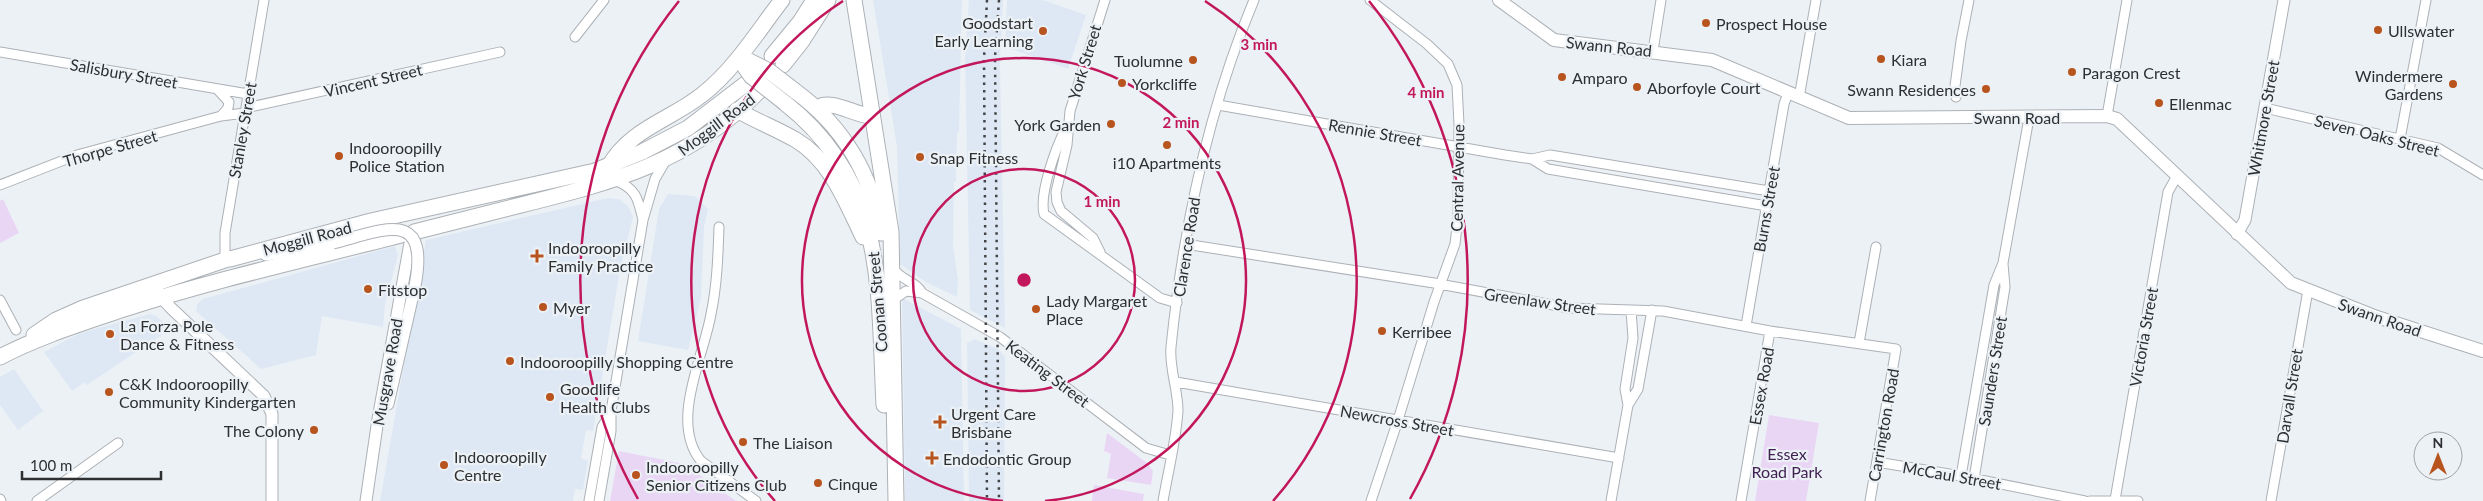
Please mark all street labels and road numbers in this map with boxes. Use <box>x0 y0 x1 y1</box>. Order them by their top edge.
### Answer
street label: York Street <box>1064 22 1104 102</box>
street label: Swann Road <box>1565 32 1653 60</box>
street label: Salisbury Street <box>69 54 179 92</box>
street label: Whitmore Street <box>2243 58 2283 177</box>
street label: Vincent Street <box>322 59 424 101</box>
street label: Stanley Street <box>224 80 260 179</box>
street label: Moggill Road <box>674 89 758 159</box>
street label: Swann Road <box>1974 108 2060 127</box>
street label: Seven Oaks Street <box>2312 110 2442 160</box>
street label: Rennie Street <box>1327 114 1423 150</box>
street label: Central Avenue <box>1447 124 1467 232</box>
street label: Thorpe Street <box>61 125 159 170</box>
street label: Burns Street <box>1749 164 1783 253</box>
street label: Clarence Road <box>1169 196 1203 298</box>
street label: Moggill Road <box>260 217 354 259</box>
street label: Coonan Street <box>863 251 891 353</box>
street label: Greenlaw Street <box>1483 284 1598 318</box>
street label: Victoria Street <box>2125 285 2161 388</box>
street label: Swann Road <box>2336 294 2424 340</box>
street label: Saunders Street <box>1974 315 2010 427</box>
street label: Musgrave Road <box>368 317 406 427</box>
street label: Keating Street <box>1003 335 1094 411</box>
street label: Essex Road <box>1745 346 1777 426</box>
street label: Darvall Street <box>2272 347 2306 445</box>
street label: Carrington Road <box>1864 367 1902 483</box>
street label: Newcross Street <box>1339 401 1456 439</box>
street label: McCaul Street <box>1901 457 2003 493</box>

